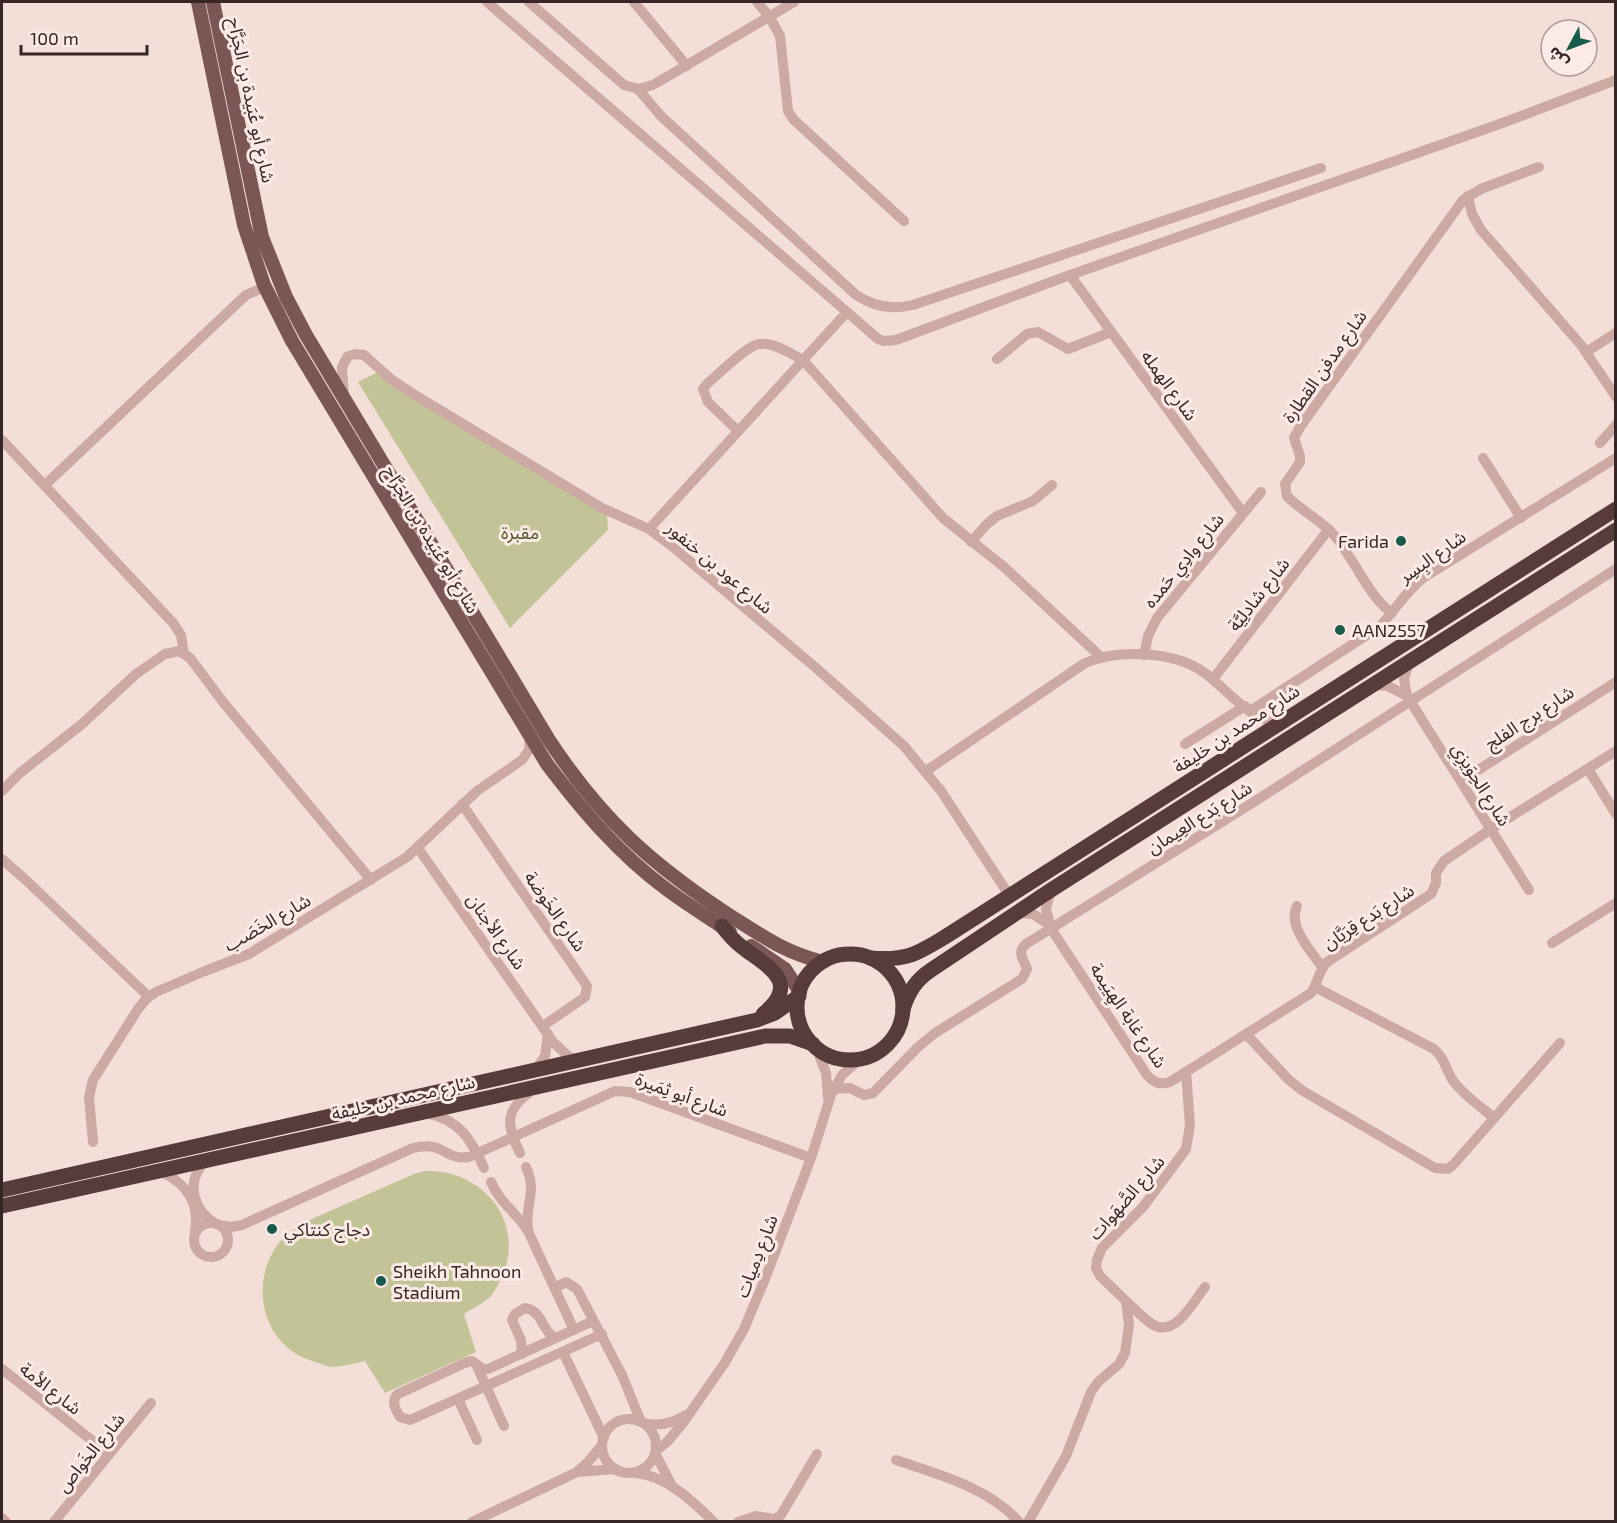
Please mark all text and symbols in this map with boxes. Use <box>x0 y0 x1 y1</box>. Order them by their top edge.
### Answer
street label: شارع أبو عُبَيدة بن الجَرَّاح <box>220 15 280 185</box>
scale bar <box>21 18 147 56</box>
north arrow <box>1539 18 1599 78</box>
text: 100 m <box>30 27 79 49</box>
text: ش <box>1543 43 1572 73</box>
street label: شارع مدفن القطارة <box>1277 305 1374 429</box>
street label: شارع الهمله <box>1134 345 1203 427</box>
street label: شارع أبو عُبَيدة بن الجَرَّاح <box>376 461 485 619</box>
street label: شارع وادِي حَمده <box>1138 508 1231 614</box>
street label: شارع عود بن خنفور <box>659 515 778 621</box>
park label: مقبرة <box>501 521 539 544</box>
street label: شارع البِسِر <box>1393 525 1472 591</box>
place label: Farida <box>1338 530 1389 552</box>
marker: Farida <box>1394 534 1408 548</box>
street label: شارع شادلِيَّة <box>1222 553 1297 638</box>
place label: AAN2557 <box>1352 619 1426 641</box>
marker: AAN2557 <box>1333 623 1347 637</box>
street label: شارع محمد بن خليفة <box>1169 679 1306 780</box>
street label: شارع برج الفلج <box>1480 680 1580 757</box>
street label: شارع الحِوَيزِي <box>1444 738 1516 832</box>
street label: شارع بَدع العِيمان <box>1142 776 1258 861</box>
street label: شارع الخَوضة <box>517 867 592 958</box>
street label: شارع بَدع قِرَيَّان <box>1318 878 1420 957</box>
street label: شارع الخَصَب <box>220 888 316 959</box>
street label: شارع الأجنان <box>459 889 531 976</box>
street label: شارع غابة الهِيَيمة <box>1083 958 1172 1074</box>
street label: شارع أبو ثِمَيرة <box>631 1067 731 1125</box>
street label: شارع محمد بن خليفة <box>329 1070 478 1128</box>
street label: شارع الصَّهَوات <box>1083 1150 1172 1246</box>
street label: شارع دِميات <box>730 1211 786 1302</box>
place label: دجاج كنتاكي <box>284 1218 370 1243</box>
marker: دجاج كنتاكي <box>265 1222 279 1236</box>
place label: Sheikh Tahnoon Stadium <box>393 1260 521 1303</box>
marker: Sheikh Tahnoon Stadium <box>374 1274 388 1288</box>
street label: شارع الأمة <box>13 1357 86 1422</box>
street label: شارع الخَواص <box>51 1408 132 1499</box>

